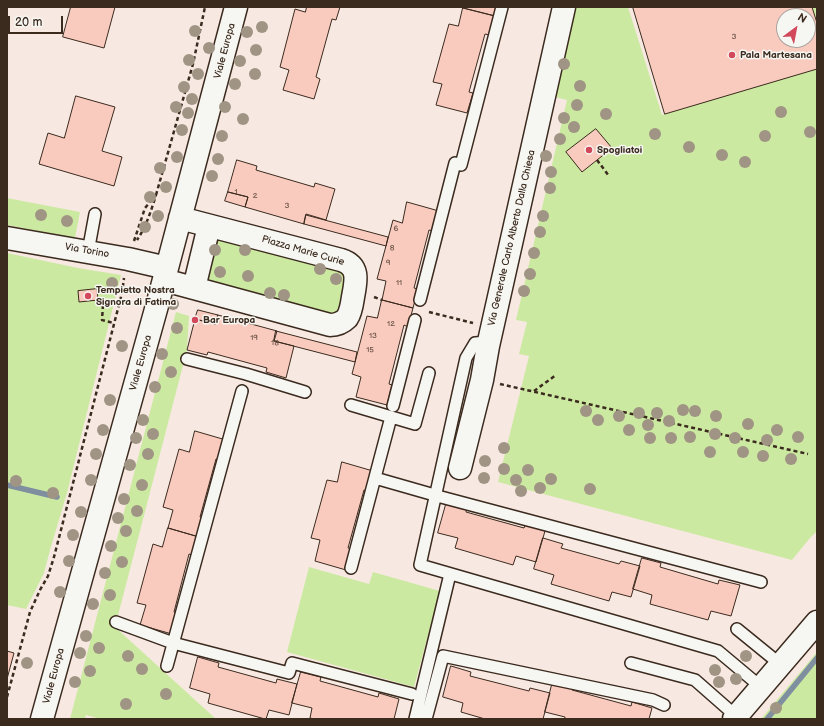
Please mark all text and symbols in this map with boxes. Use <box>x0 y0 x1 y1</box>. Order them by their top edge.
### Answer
scale bar <box>10 8 65 34</box>
north arrow <box>776 8 816 48</box>
text: N <box>795 11 809 26</box>
text: 20 m <box>15 15 42 30</box>
street label: Viale Europa <box>212 22 238 80</box>
house number: 3 <box>732 32 736 42</box>
place label: Pala Martesana <box>740 49 812 61</box>
marker: Pala Martesana <box>727 50 737 60</box>
place label: Spogliatoi <box>597 144 642 156</box>
marker: Spogliatoi <box>584 145 594 155</box>
street label: Via Generale Carlo Alberto Dalla Chiesa <box>486 149 538 327</box>
house number: 1 <box>234 187 238 197</box>
house number: 2 <box>253 191 257 201</box>
house number: 3 <box>285 201 289 211</box>
house number: 6 <box>394 224 398 234</box>
street label: Piazza Marie Curie <box>260 233 346 269</box>
street label: Via Torino <box>64 241 110 261</box>
house number: 8 <box>390 243 394 253</box>
house number: 9 <box>386 258 390 268</box>
house number: 11 <box>396 278 402 288</box>
place label: Tempietto Nostra Signora di Fatima <box>96 284 176 308</box>
marker: Tempietto Nostra Signora di Fatima <box>83 291 93 301</box>
place label: Bar Europa <box>203 314 255 326</box>
marker: Bar Europa <box>190 315 200 325</box>
house number: 12 <box>387 319 395 329</box>
house number: 13 <box>369 331 377 341</box>
house number: 19 <box>250 333 258 343</box>
street label: Viale Europa <box>127 334 155 392</box>
house number: 18 <box>271 338 279 348</box>
house number: 15 <box>366 345 374 355</box>
street label: Viale Europa <box>41 647 67 705</box>

